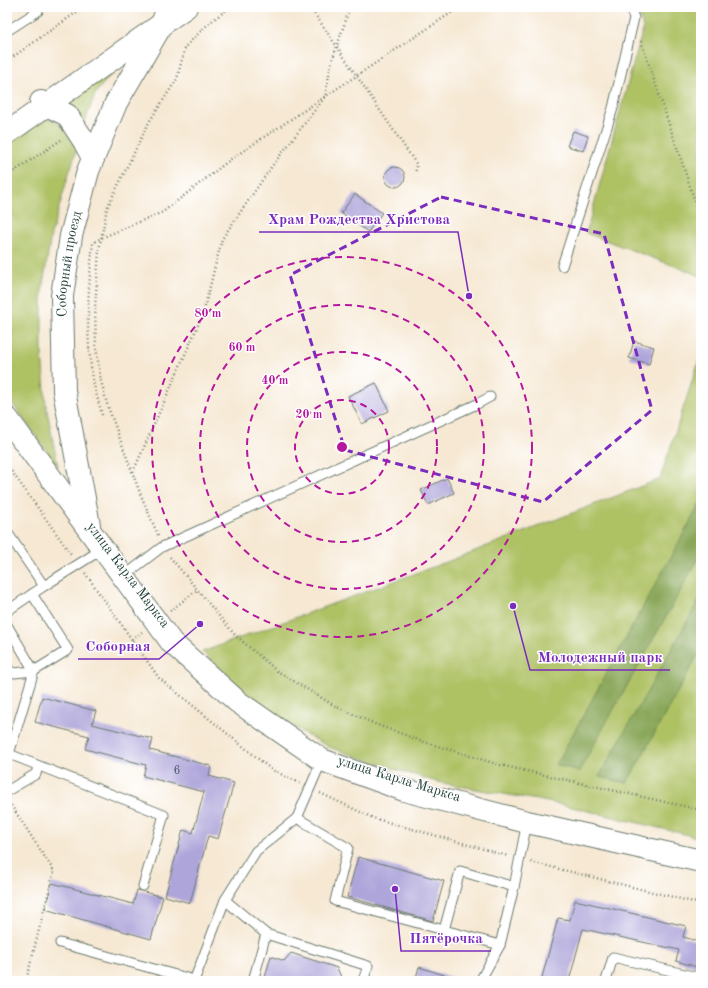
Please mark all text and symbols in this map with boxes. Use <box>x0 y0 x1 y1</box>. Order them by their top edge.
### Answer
callout: Храм Рождества Христова <box>259 205 458 232</box>
street label: Соборный проезд <box>55 209 84 317</box>
text: Храм Рождества Христова <box>268 213 451 228</box>
text: 80 m <box>195 308 222 320</box>
text: 60 m <box>229 342 256 354</box>
text: 40 m <box>262 375 289 387</box>
text: 20 m <box>296 409 323 421</box>
centre of rings <box>335 440 349 454</box>
street label: улица Карла Маркса <box>84 520 172 630</box>
callout: Соборная <box>78 632 159 659</box>
text: Соборная <box>86 640 150 655</box>
callout: Молодежный парк <box>530 643 670 670</box>
text: Молодежный парк <box>538 651 662 666</box>
street label: улица Карла Маркса <box>336 754 462 804</box>
house number: 6 <box>174 765 181 777</box>
callout: Пятёрочка <box>401 924 491 951</box>
text: Пятёрочка <box>409 932 483 947</box>

